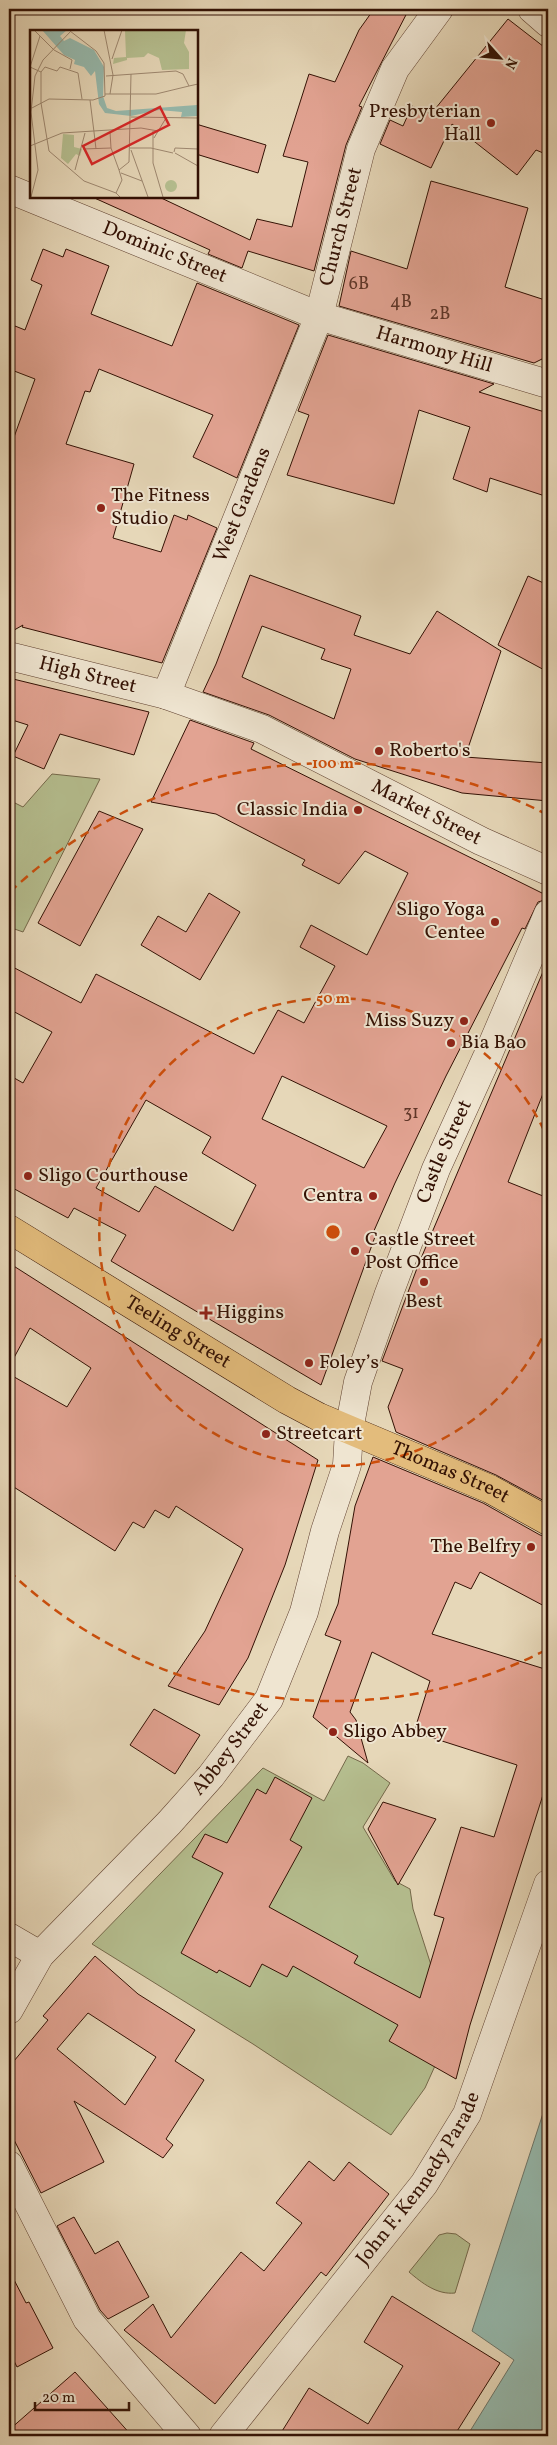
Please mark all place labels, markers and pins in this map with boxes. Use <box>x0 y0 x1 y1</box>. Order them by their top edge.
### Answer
place label: Presbyterian Hall <box>369 98 481 149</box>
marker: Presbyterian Hall <box>485 117 497 129</box>
place label: The Fitness Studio <box>111 482 210 533</box>
marker: The Fitness Studio <box>95 502 107 514</box>
place label: Roberto's <box>389 737 471 765</box>
marker: Roberto's <box>373 745 385 757</box>
place label: Classic India <box>237 796 348 824</box>
marker: Classic India <box>352 804 364 816</box>
place label: Sligo Yoga Centee <box>396 896 485 947</box>
marker: Sligo Yoga Centee <box>489 916 501 928</box>
place label: Miss Suzy <box>365 1007 454 1035</box>
marker: Miss Suzy <box>458 1015 470 1027</box>
place label: Bia Bao <box>461 1029 527 1057</box>
marker: Bia Bao <box>445 1037 457 1049</box>
place label: Sligo Courthouse <box>38 1162 188 1190</box>
marker: Sligo Courthouse <box>22 1170 34 1182</box>
place label: Centra <box>303 1182 363 1210</box>
marker: Centra <box>367 1190 379 1202</box>
centre of rings <box>324 1223 342 1241</box>
place label: Castle Street Post Office <box>365 1226 475 1277</box>
marker: Castle Street Post Office <box>349 1245 361 1257</box>
marker: Best <box>418 1276 430 1288</box>
place label: Best <box>405 1288 443 1316</box>
place label: Higgins <box>216 1299 284 1327</box>
marker: Higgins <box>200 1307 212 1319</box>
place label: Foley’s <box>319 1349 379 1377</box>
marker: Foley’s <box>303 1357 315 1369</box>
place label: Streetcart <box>276 1420 363 1448</box>
marker: Streetcart <box>260 1428 272 1440</box>
place label: The Belfry <box>430 1533 521 1561</box>
marker: The Belfry <box>525 1541 537 1553</box>
place label: Sligo Abbey <box>343 1718 447 1746</box>
marker: Sligo Abbey <box>327 1726 339 1738</box>

